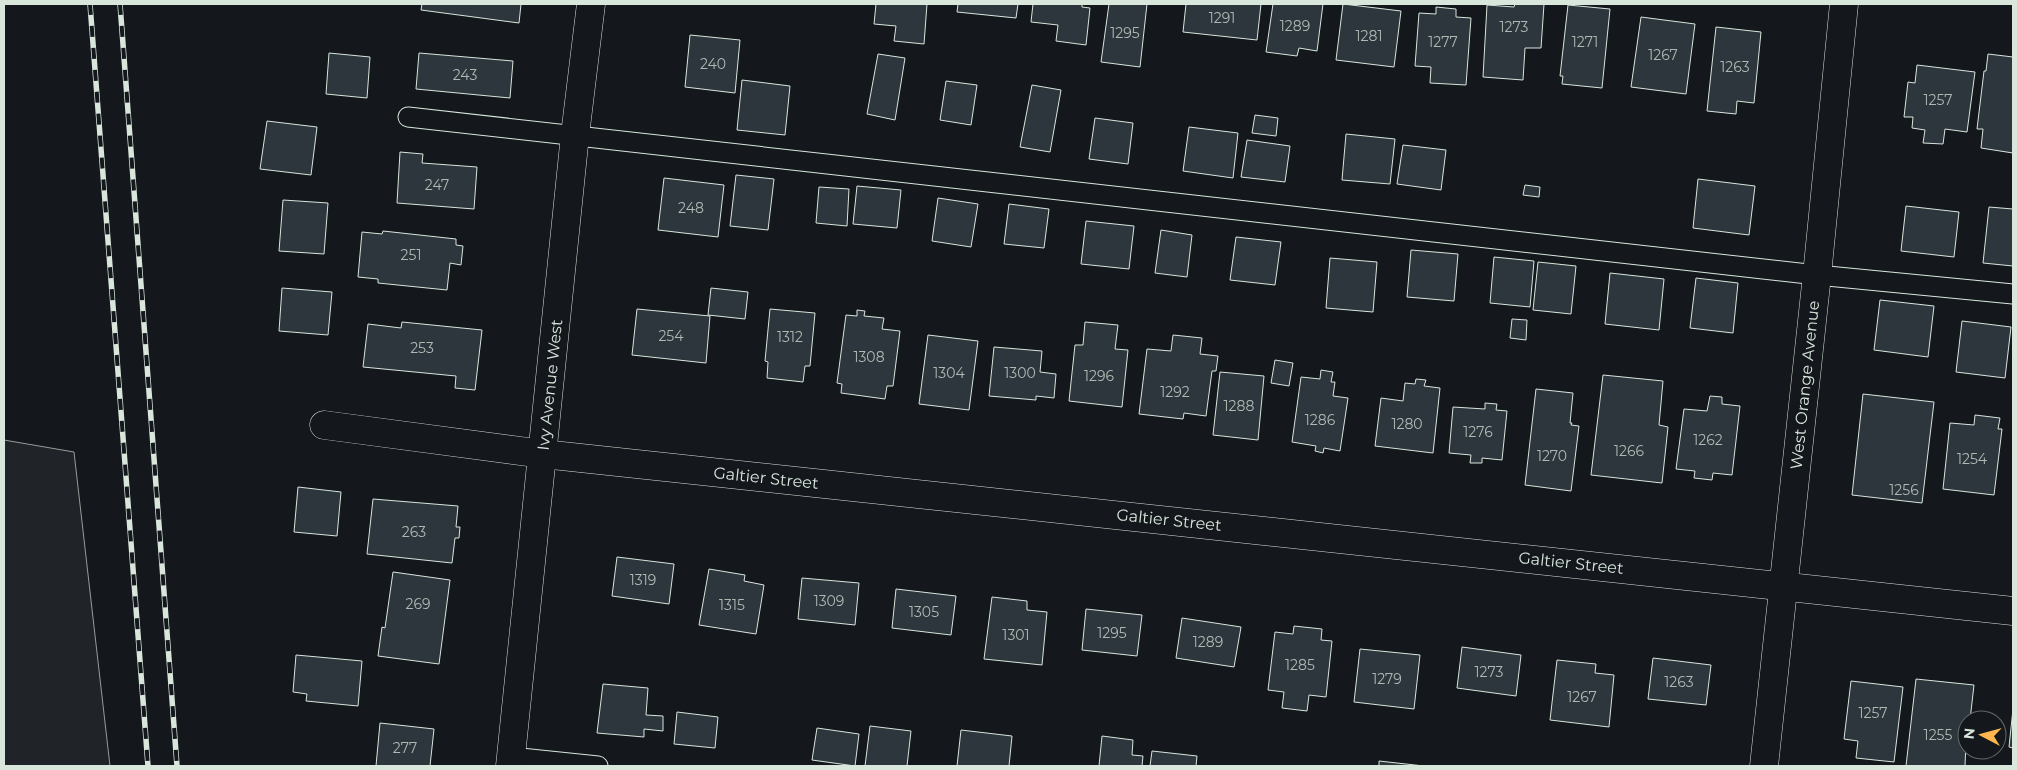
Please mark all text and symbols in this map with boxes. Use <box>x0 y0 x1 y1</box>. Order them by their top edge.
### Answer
house number: 1291 <box>1209 9 1235 27</box>
house number: 1289 <box>1280 17 1310 35</box>
house number: 1273 <box>1500 18 1529 36</box>
house number: 1295 <box>1110 24 1140 42</box>
house number: 1281 <box>1356 27 1383 45</box>
house number: 1277 <box>1428 33 1458 51</box>
house number: 1271 <box>1572 33 1598 51</box>
house number: 1267 <box>1648 46 1678 64</box>
house number: 240 <box>700 55 726 73</box>
house number: 1263 <box>1720 58 1750 76</box>
house number: 243 <box>453 66 477 84</box>
house number: 1257 <box>1924 91 1952 109</box>
house number: 247 <box>425 176 449 194</box>
house number: 248 <box>678 199 704 217</box>
house number: 251 <box>401 246 421 264</box>
street label: West Orange Avenue <box>1787 300 1823 470</box>
street label: Ivy Avenue West <box>534 318 566 451</box>
house number: 254 <box>658 327 684 345</box>
house number: 1312 <box>777 328 803 346</box>
house number: 253 <box>410 339 434 357</box>
house number: 1308 <box>853 348 885 366</box>
house number: 1304 <box>933 364 965 382</box>
house number: 1300 <box>1004 364 1036 382</box>
house number: 1296 <box>1084 367 1115 385</box>
house number: 1292 <box>1160 383 1190 401</box>
house number: 1288 <box>1224 397 1255 415</box>
house number: 1286 <box>1305 411 1336 429</box>
house number: 1280 <box>1391 415 1423 433</box>
house number: 1276 <box>1463 423 1493 441</box>
house number: 1262 <box>1693 431 1723 449</box>
house number: 1266 <box>1614 442 1644 460</box>
house number: 1270 <box>1537 447 1567 465</box>
house number: 1254 <box>1957 450 1988 468</box>
street label: Galtier Street <box>713 463 820 493</box>
house number: 1256 <box>1889 481 1919 499</box>
street label: Galtier Street <box>1116 505 1223 535</box>
house number: 263 <box>402 523 426 541</box>
street label: Galtier Street <box>1518 548 1625 578</box>
house number: 1319 <box>630 571 656 589</box>
house number: 1309 <box>814 592 844 610</box>
house number: 269 <box>406 595 430 613</box>
house number: 1315 <box>719 596 745 614</box>
house number: 1305 <box>909 603 939 621</box>
house number: 1295 <box>1097 624 1127 642</box>
house number: 1301 <box>1002 626 1030 644</box>
house number: 1289 <box>1193 633 1223 651</box>
house number: 1285 <box>1285 656 1315 674</box>
house number: 1273 <box>1475 663 1504 681</box>
house number: 1279 <box>1372 670 1402 688</box>
house number: 1263 <box>1664 673 1694 691</box>
house number: 1267 <box>1567 688 1597 706</box>
house number: 1257 <box>1859 704 1887 722</box>
north arrow <box>1957 710 2007 760</box>
house number: 1255 <box>1924 726 1952 744</box>
text: N <box>1960 727 1979 740</box>
house number: 277 <box>393 739 417 757</box>

